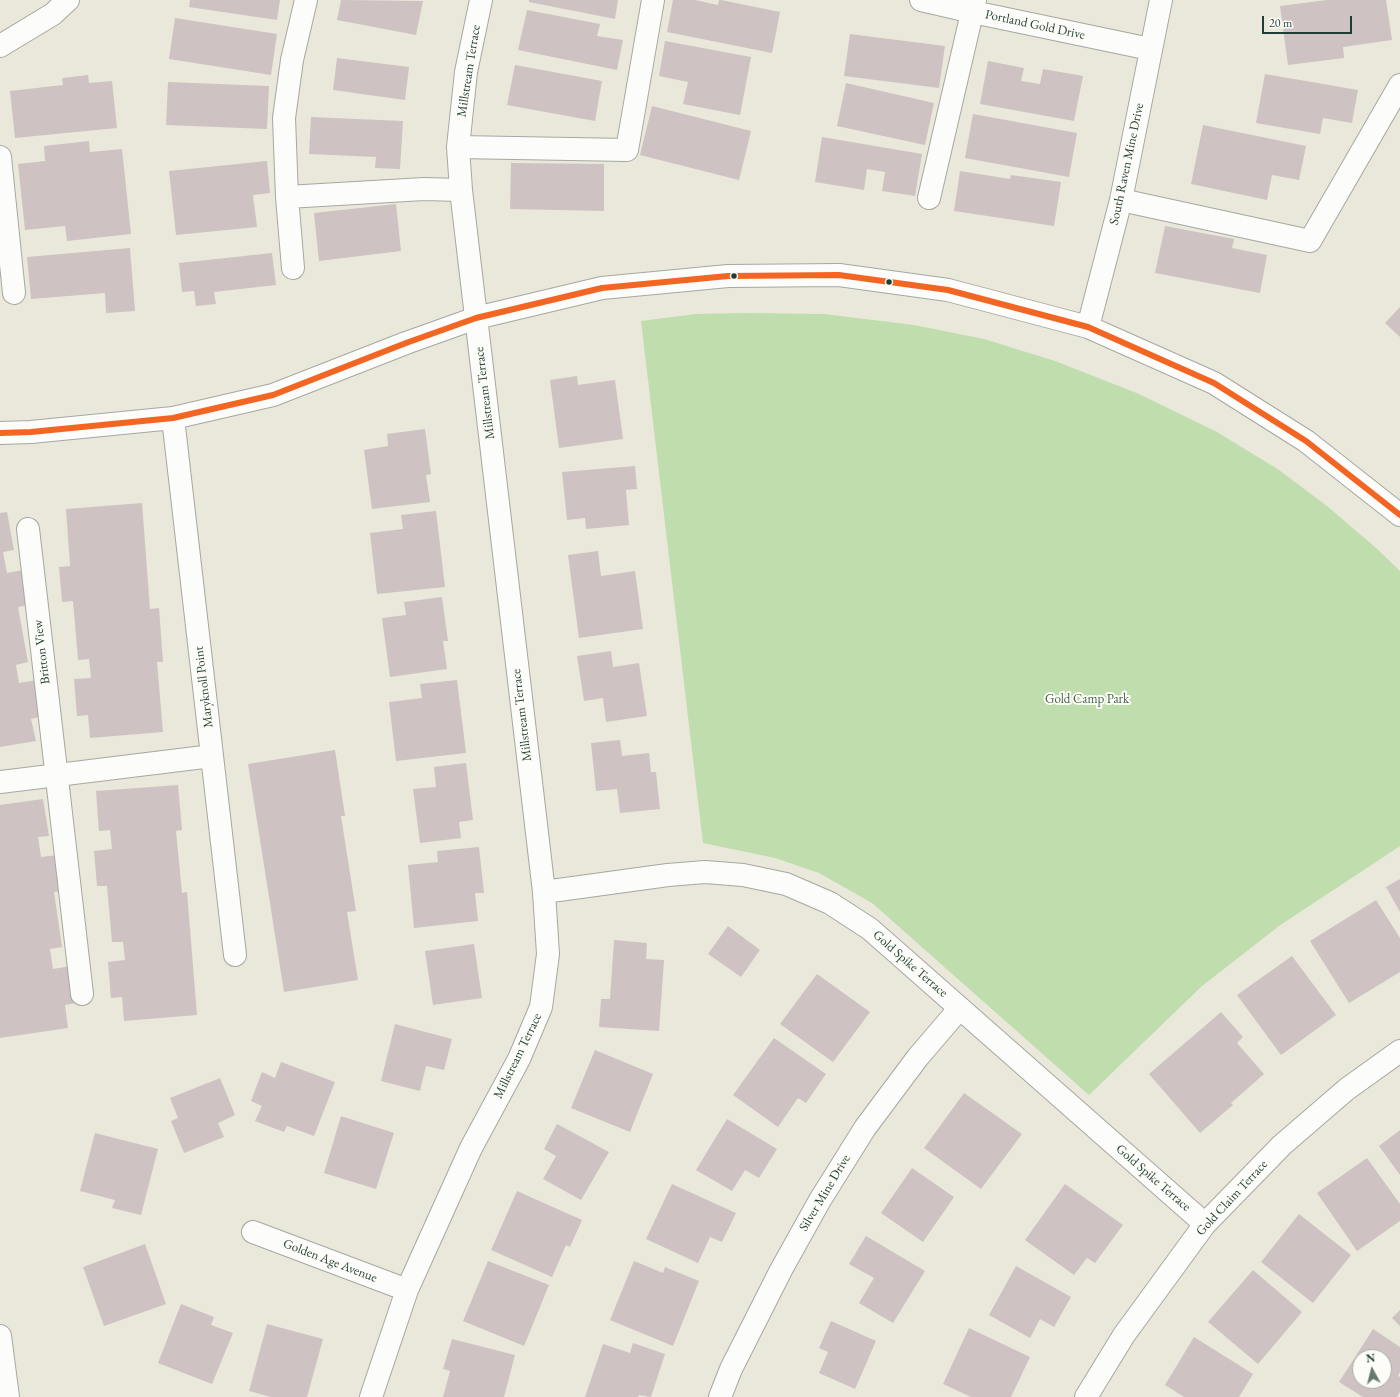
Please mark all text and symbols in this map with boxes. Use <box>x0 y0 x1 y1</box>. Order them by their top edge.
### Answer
street label: Portland Gold Drive <box>984 7 1086 43</box>
scale bar <box>1264 8 1354 34</box>
text: 20 m <box>1269 15 1292 31</box>
street label: Millstream Terrace <box>454 24 484 118</box>
street label: South Raven Mine Drive <box>1106 102 1148 226</box>
unlabelled marker <box>729 271 739 281</box>
unlabelled marker <box>884 277 894 287</box>
street label: Millstream Terrace <box>472 346 498 440</box>
street label: Britton View <box>30 619 54 685</box>
street label: Maryknoll Point <box>191 645 217 729</box>
street label: Millstream Terrace <box>509 668 535 762</box>
park label: Gold Camp Park <box>1045 691 1129 707</box>
street label: Gold Spike Terrace <box>869 927 951 1001</box>
street label: Millstream Terrace <box>491 1011 545 1101</box>
street label: Gold Spike Terrace <box>1112 1141 1194 1215</box>
street label: Silver Mine Drive <box>796 1152 854 1234</box>
street label: Gold Claim Terrace <box>1193 1157 1271 1239</box>
street label: Golden Age Avenue <box>281 1236 379 1286</box>
north arrow <box>1352 1349 1392 1389</box>
text: N <box>1365 1351 1376 1366</box>

